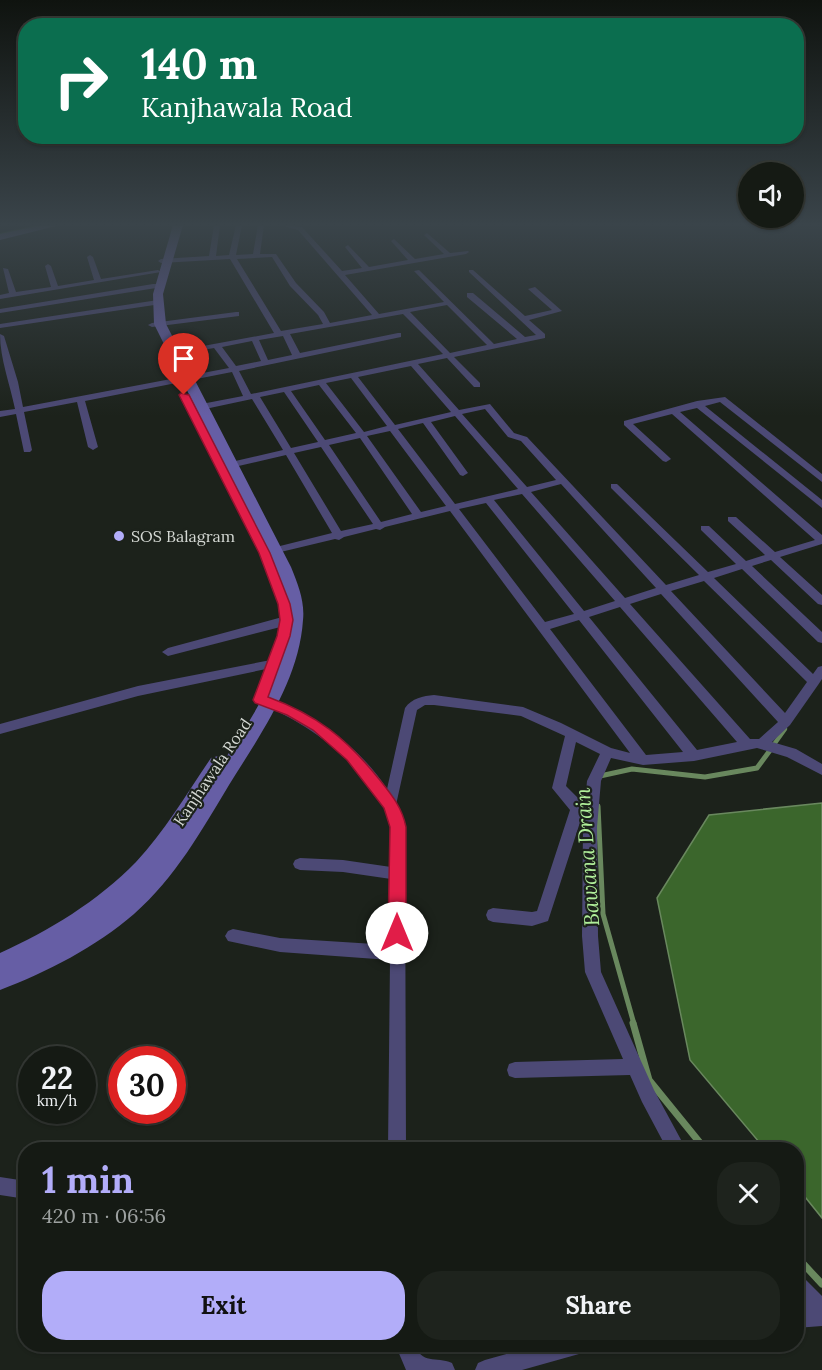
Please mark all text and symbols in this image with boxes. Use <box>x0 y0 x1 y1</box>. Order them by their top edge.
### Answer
text: 140 m <box>141 37 257 91</box>
icon: right <box>42 42 120 120</box>
text: Kanjhawala Road <box>141 90 353 124</box>
map controls <box>738 162 804 228</box>
button: sound <box>738 162 804 228</box>
pin <box>158 333 209 395</box>
icon: arrive <box>167 342 200 375</box>
place label: SOS Balagram <box>131 526 235 546</box>
marker: SOS Balagram <box>112 529 126 543</box>
street label: Kanjhawala Road <box>169 714 256 830</box>
water label: Bawana Drain <box>569 787 605 927</box>
position arrow <box>365 901 429 965</box>
speed limit sign: 30 <box>108 1046 186 1124</box>
text: 22 <box>41 1059 73 1097</box>
text: km/h <box>37 1091 77 1110</box>
text: 1 min <box>42 1157 134 1203</box>
button: close <box>717 1162 780 1225</box>
text: 420 m · 06:56 <box>42 1203 166 1228</box>
button: Exit <box>42 1271 405 1340</box>
button: Share <box>417 1271 780 1340</box>

